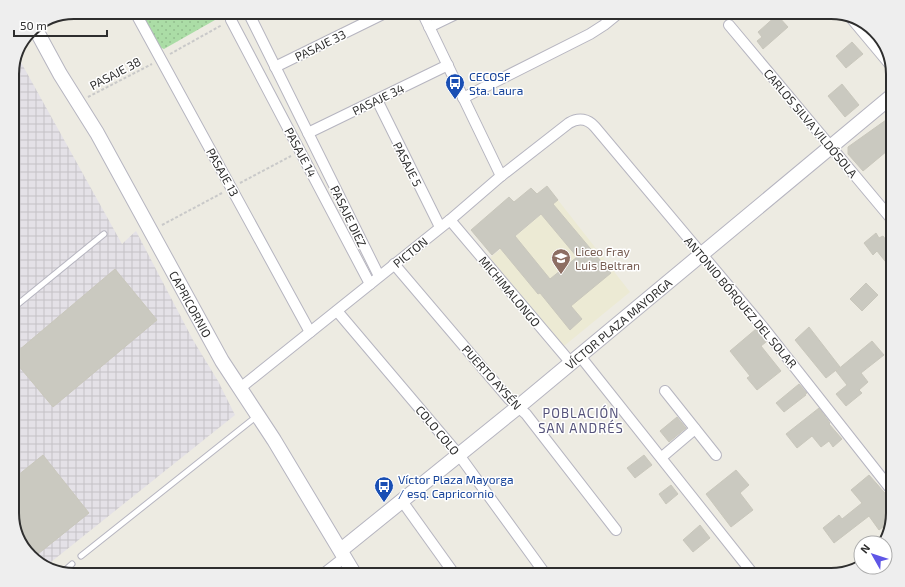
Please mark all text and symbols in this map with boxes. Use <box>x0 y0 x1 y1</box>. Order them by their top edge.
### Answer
scale bar <box>14 12 107 38</box>
text: 50 m <box>20 18 47 32</box>
street label: PASAJE 33 <box>292 27 348 63</box>
street label: PASAJE 38 <box>87 54 143 92</box>
street label: CARLOS SILVA VILDÓSOLA <box>761 66 861 181</box>
place label: CECOSF Sta. Laura <box>469 69 523 97</box>
bus stop icon: CECOSF Sta. Laura <box>444 72 466 100</box>
street label: PASAJE 34 <box>350 80 406 118</box>
street label: PASAJE 14 <box>282 125 320 179</box>
street label: PASAJE 5 <box>391 139 425 189</box>
street label: PASAJE 13 <box>204 145 242 199</box>
street label: PASAJE DIEZ <box>328 183 370 249</box>
street label: ANTONIO BÓRQUEZ DEL SOLAR <box>681 233 800 371</box>
street label: PICTON <box>390 234 430 270</box>
place label: Liceo Fray Luis Beltran <box>575 244 640 272</box>
school or university icon: Liceo Fray Luis Beltran <box>550 247 572 275</box>
street label: MICHIMALONGO <box>476 253 544 329</box>
street label: CAPRICORNIO <box>167 268 215 340</box>
street label: VÍCTOR PLAZA MAYORGA <box>562 275 675 372</box>
street label: PUERTO AYSÉN <box>459 342 525 412</box>
street label: COLO COLO <box>413 402 463 458</box>
district label: POBLACIÓN SAN ANDRÉS <box>538 404 624 436</box>
place label: Víctor Plaza Mayorga / esq. Capricornio <box>398 472 514 500</box>
bus stop icon: Víctor Plaza Mayorga / esq. Capricornio <box>373 475 395 503</box>
north arrow <box>853 535 893 575</box>
text: N <box>857 541 872 556</box>

